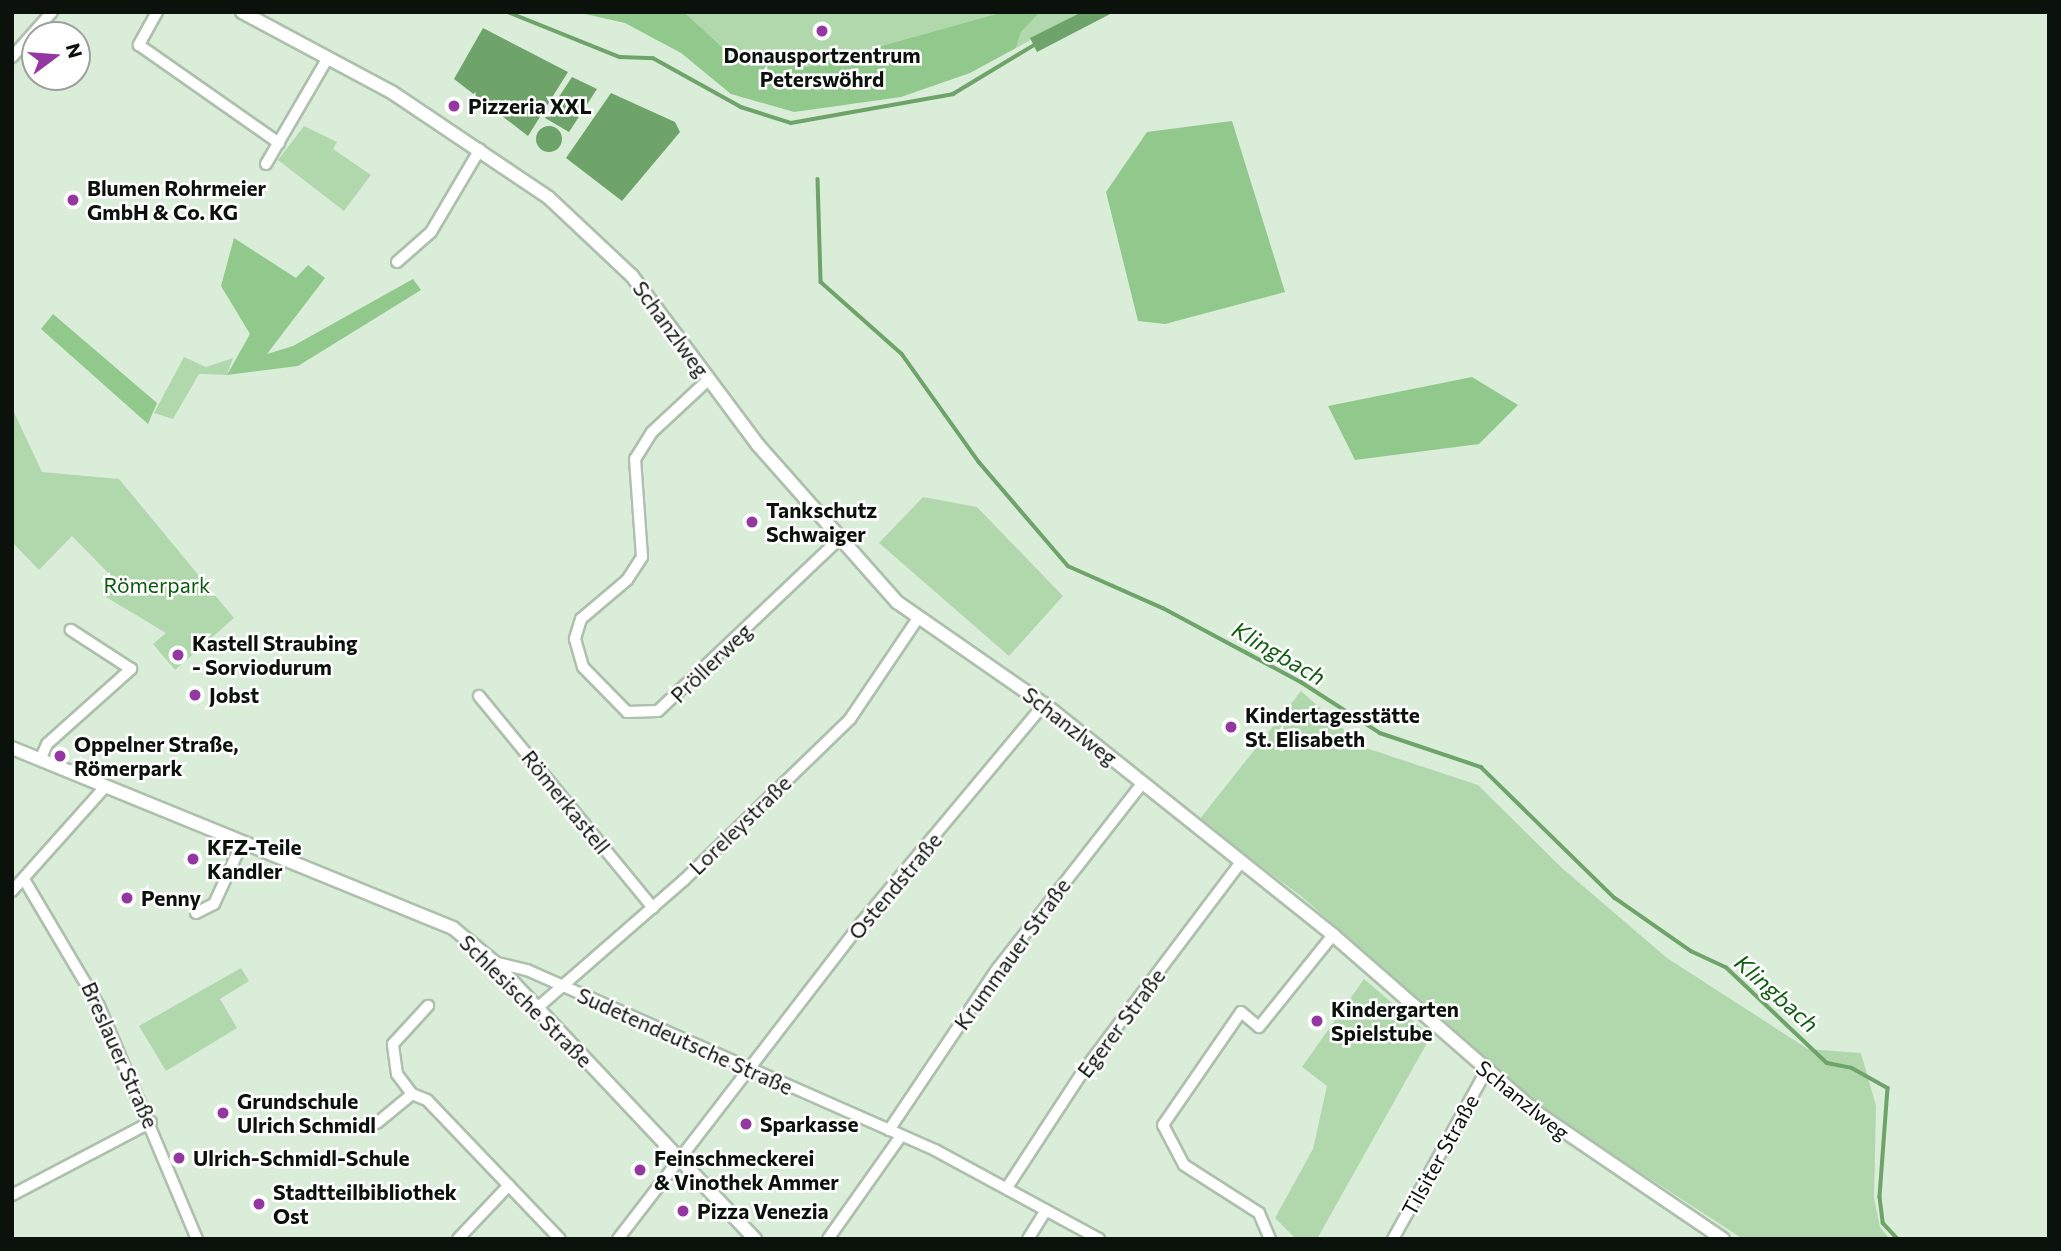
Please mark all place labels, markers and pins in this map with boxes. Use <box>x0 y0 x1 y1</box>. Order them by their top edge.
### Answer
marker: Donausportzentrum Peterswöhrd <box>814 23 830 39</box>
place label: Donausportzentrum Peterswöhrd <box>723 42 921 92</box>
place label: Pizzeria XXL <box>468 93 592 119</box>
marker: Pizzeria XXL <box>446 98 462 114</box>
place label: Blumen Rohrmeier GmbH & Co. KG <box>87 175 266 225</box>
marker: Blumen Rohrmeier GmbH & Co. KG <box>65 192 81 208</box>
place label: Tankschutz Schwaiger <box>766 497 877 547</box>
marker: Tankschutz Schwaiger <box>744 514 760 530</box>
place label: Kastell Straubing - Sorviodurum <box>192 630 357 680</box>
marker: Kastell Straubing - Sorviodurum <box>170 647 186 663</box>
place label: Jobst <box>209 682 259 708</box>
marker: Jobst <box>187 687 203 703</box>
place label: Kindertagesstätte St. Elisabeth <box>1245 702 1420 752</box>
marker: Kindertagesstätte St. Elisabeth <box>1223 719 1239 735</box>
place label: Oppelner Straße, Römerpark <box>74 731 239 781</box>
marker: Oppelner Straße, Römerpark <box>52 748 68 764</box>
place label: KFZ-Teile Kandler <box>207 834 301 884</box>
marker: KFZ-Teile Kandler <box>185 851 201 867</box>
place label: Penny <box>141 885 201 911</box>
marker: Penny <box>119 890 135 906</box>
place label: Kindergarten Spielstube <box>1331 996 1459 1046</box>
marker: Kindergarten Spielstube <box>1309 1013 1325 1029</box>
place label: Grundschule Ulrich Schmidl <box>237 1088 376 1138</box>
marker: Grundschule Ulrich Schmidl <box>215 1105 231 1121</box>
place label: Sparkasse <box>760 1111 858 1137</box>
marker: Sparkasse <box>738 1116 754 1132</box>
place label: Ulrich-Schmidl-Schule <box>193 1145 410 1171</box>
place label: Feinschmeckerei & Vinothek Ammer <box>654 1145 839 1195</box>
marker: Ulrich-Schmidl-Schule <box>171 1150 187 1166</box>
marker: Feinschmeckerei & Vinothek Ammer <box>632 1162 648 1178</box>
place label: Stadtteilbibliothek Ost <box>273 1179 457 1229</box>
marker: Stadtteilbibliothek Ost <box>251 1196 267 1212</box>
place label: Pizza Venezia <box>697 1198 829 1224</box>
marker: Pizza Venezia <box>675 1203 691 1219</box>

